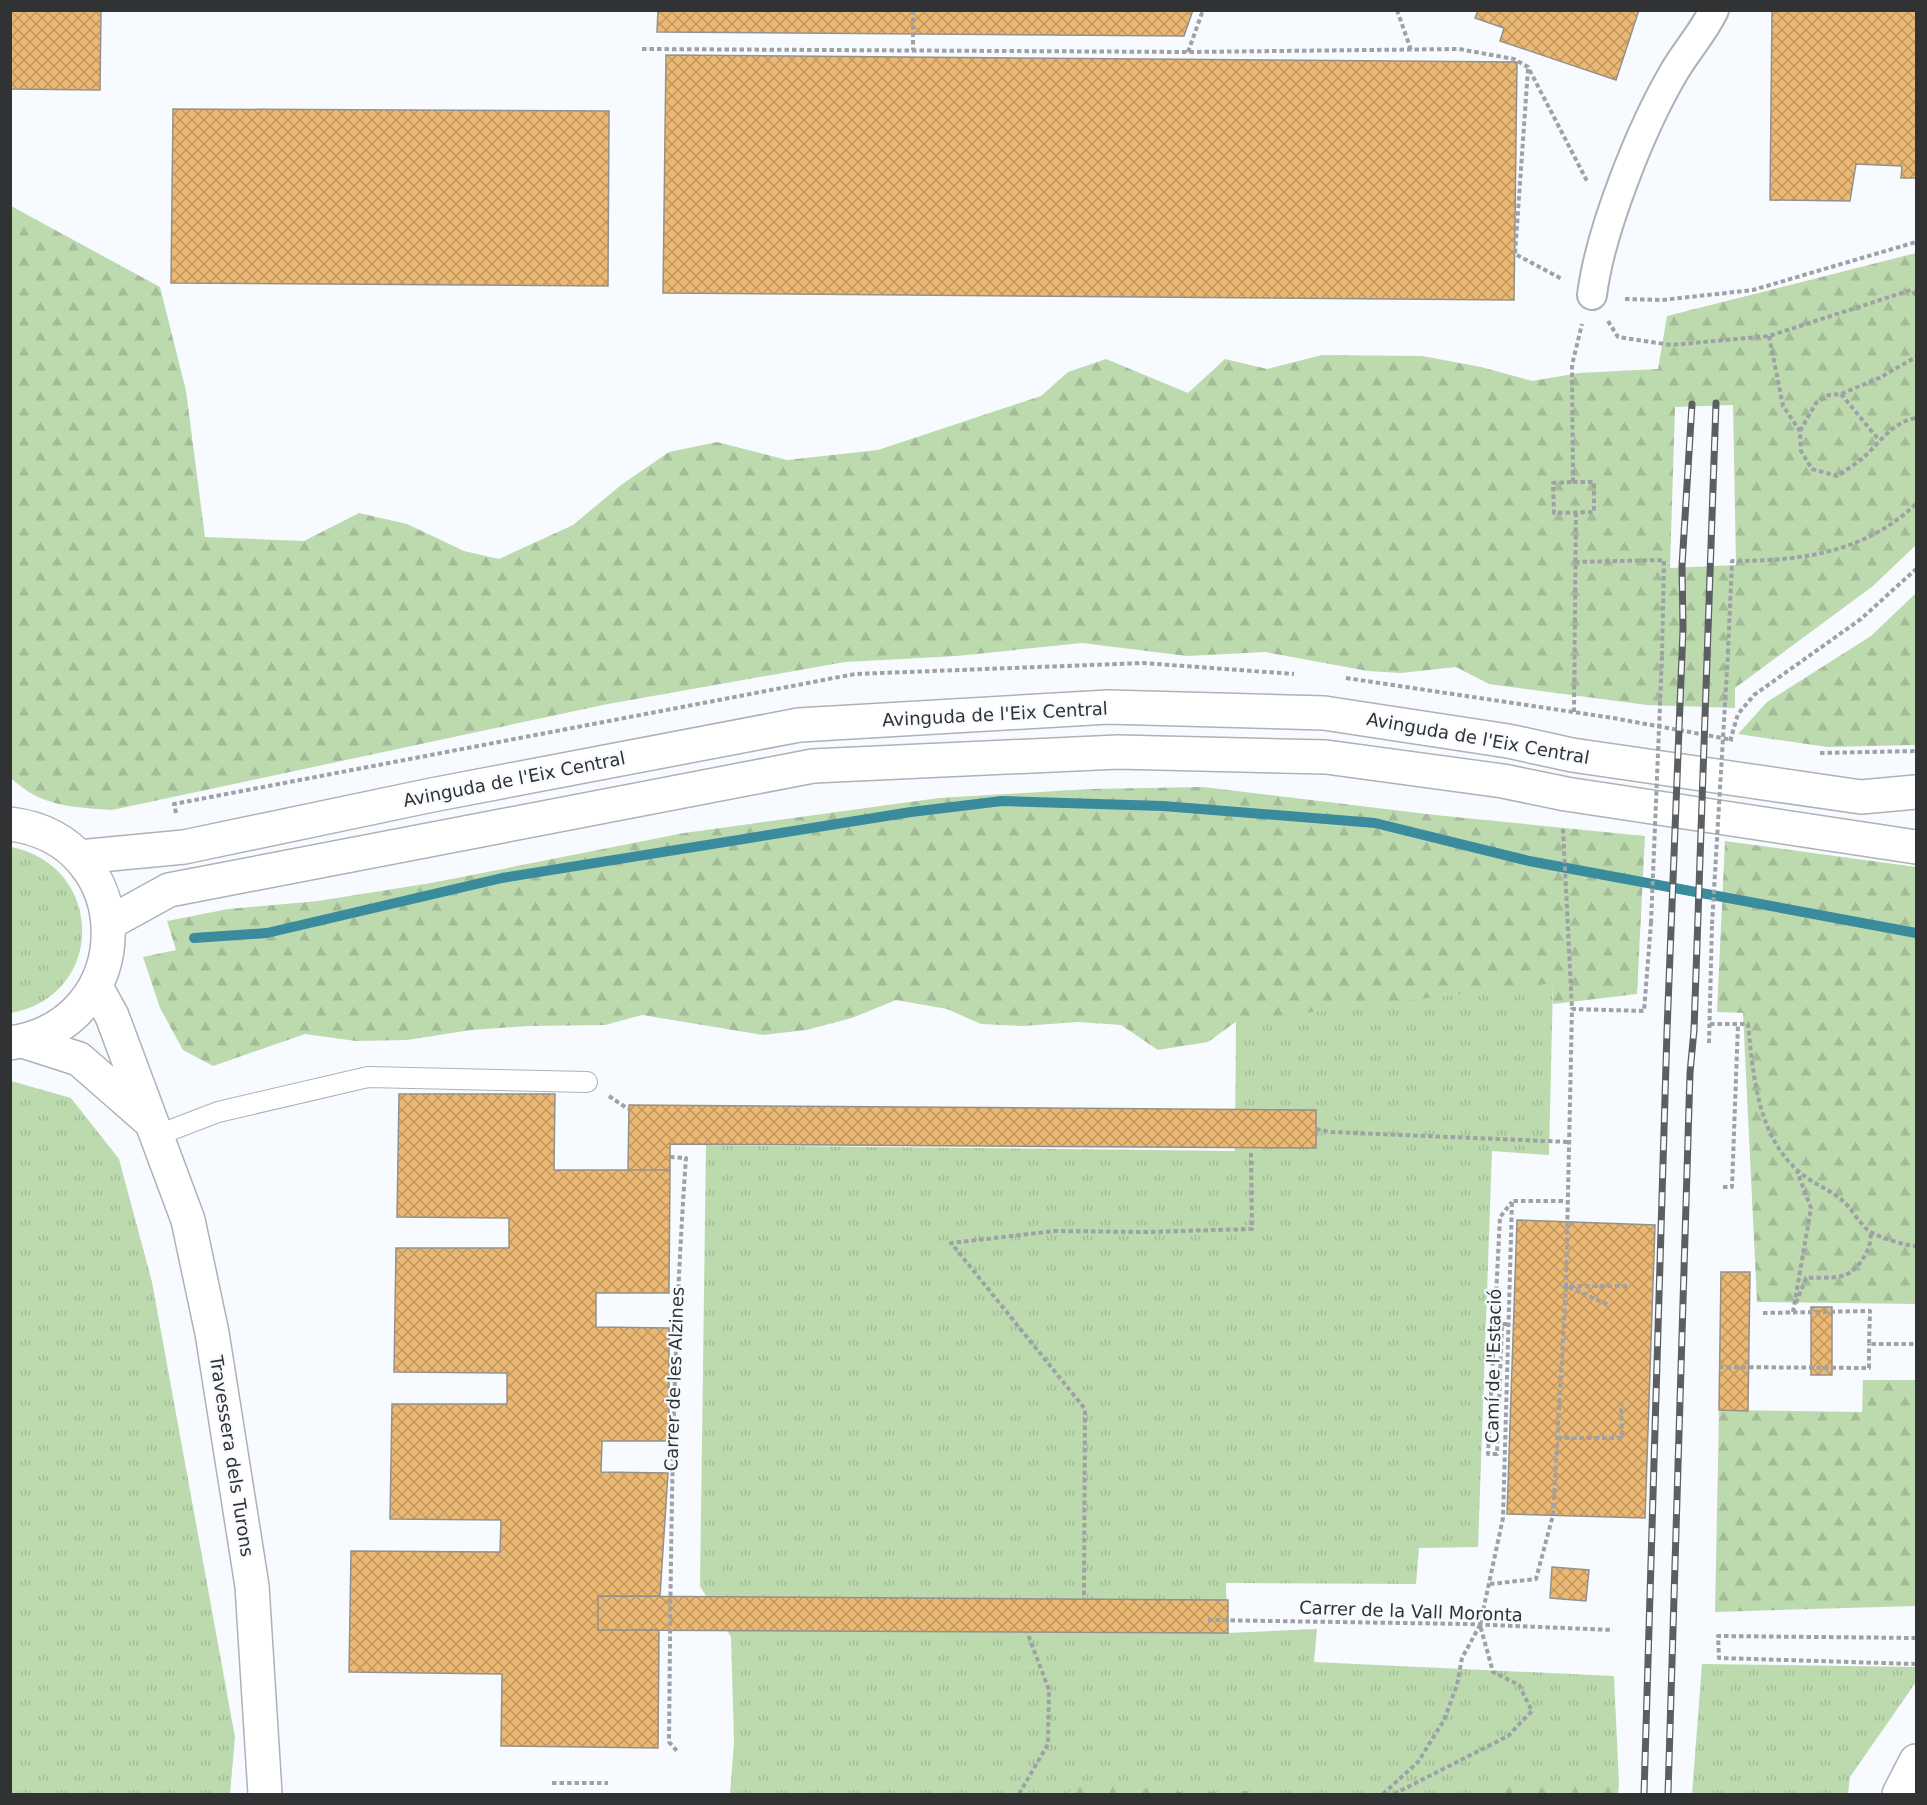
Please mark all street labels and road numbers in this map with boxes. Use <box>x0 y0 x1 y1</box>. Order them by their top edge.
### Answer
street label: Avinguda de l'Eix Central <box>882 698 1108 730</box>
street label: Avinguda de l'Eix Central <box>1365 708 1591 768</box>
street label: Avinguda de l'Eix Central <box>401 747 627 811</box>
street label: Carrer de les Alzines <box>660 1286 688 1472</box>
street label: Camí de l'Estació <box>1481 1288 1505 1444</box>
street label: Travessera dels Turons <box>206 1353 258 1558</box>
street label: Carrer de la Vall Moronta <box>1299 1597 1523 1625</box>

